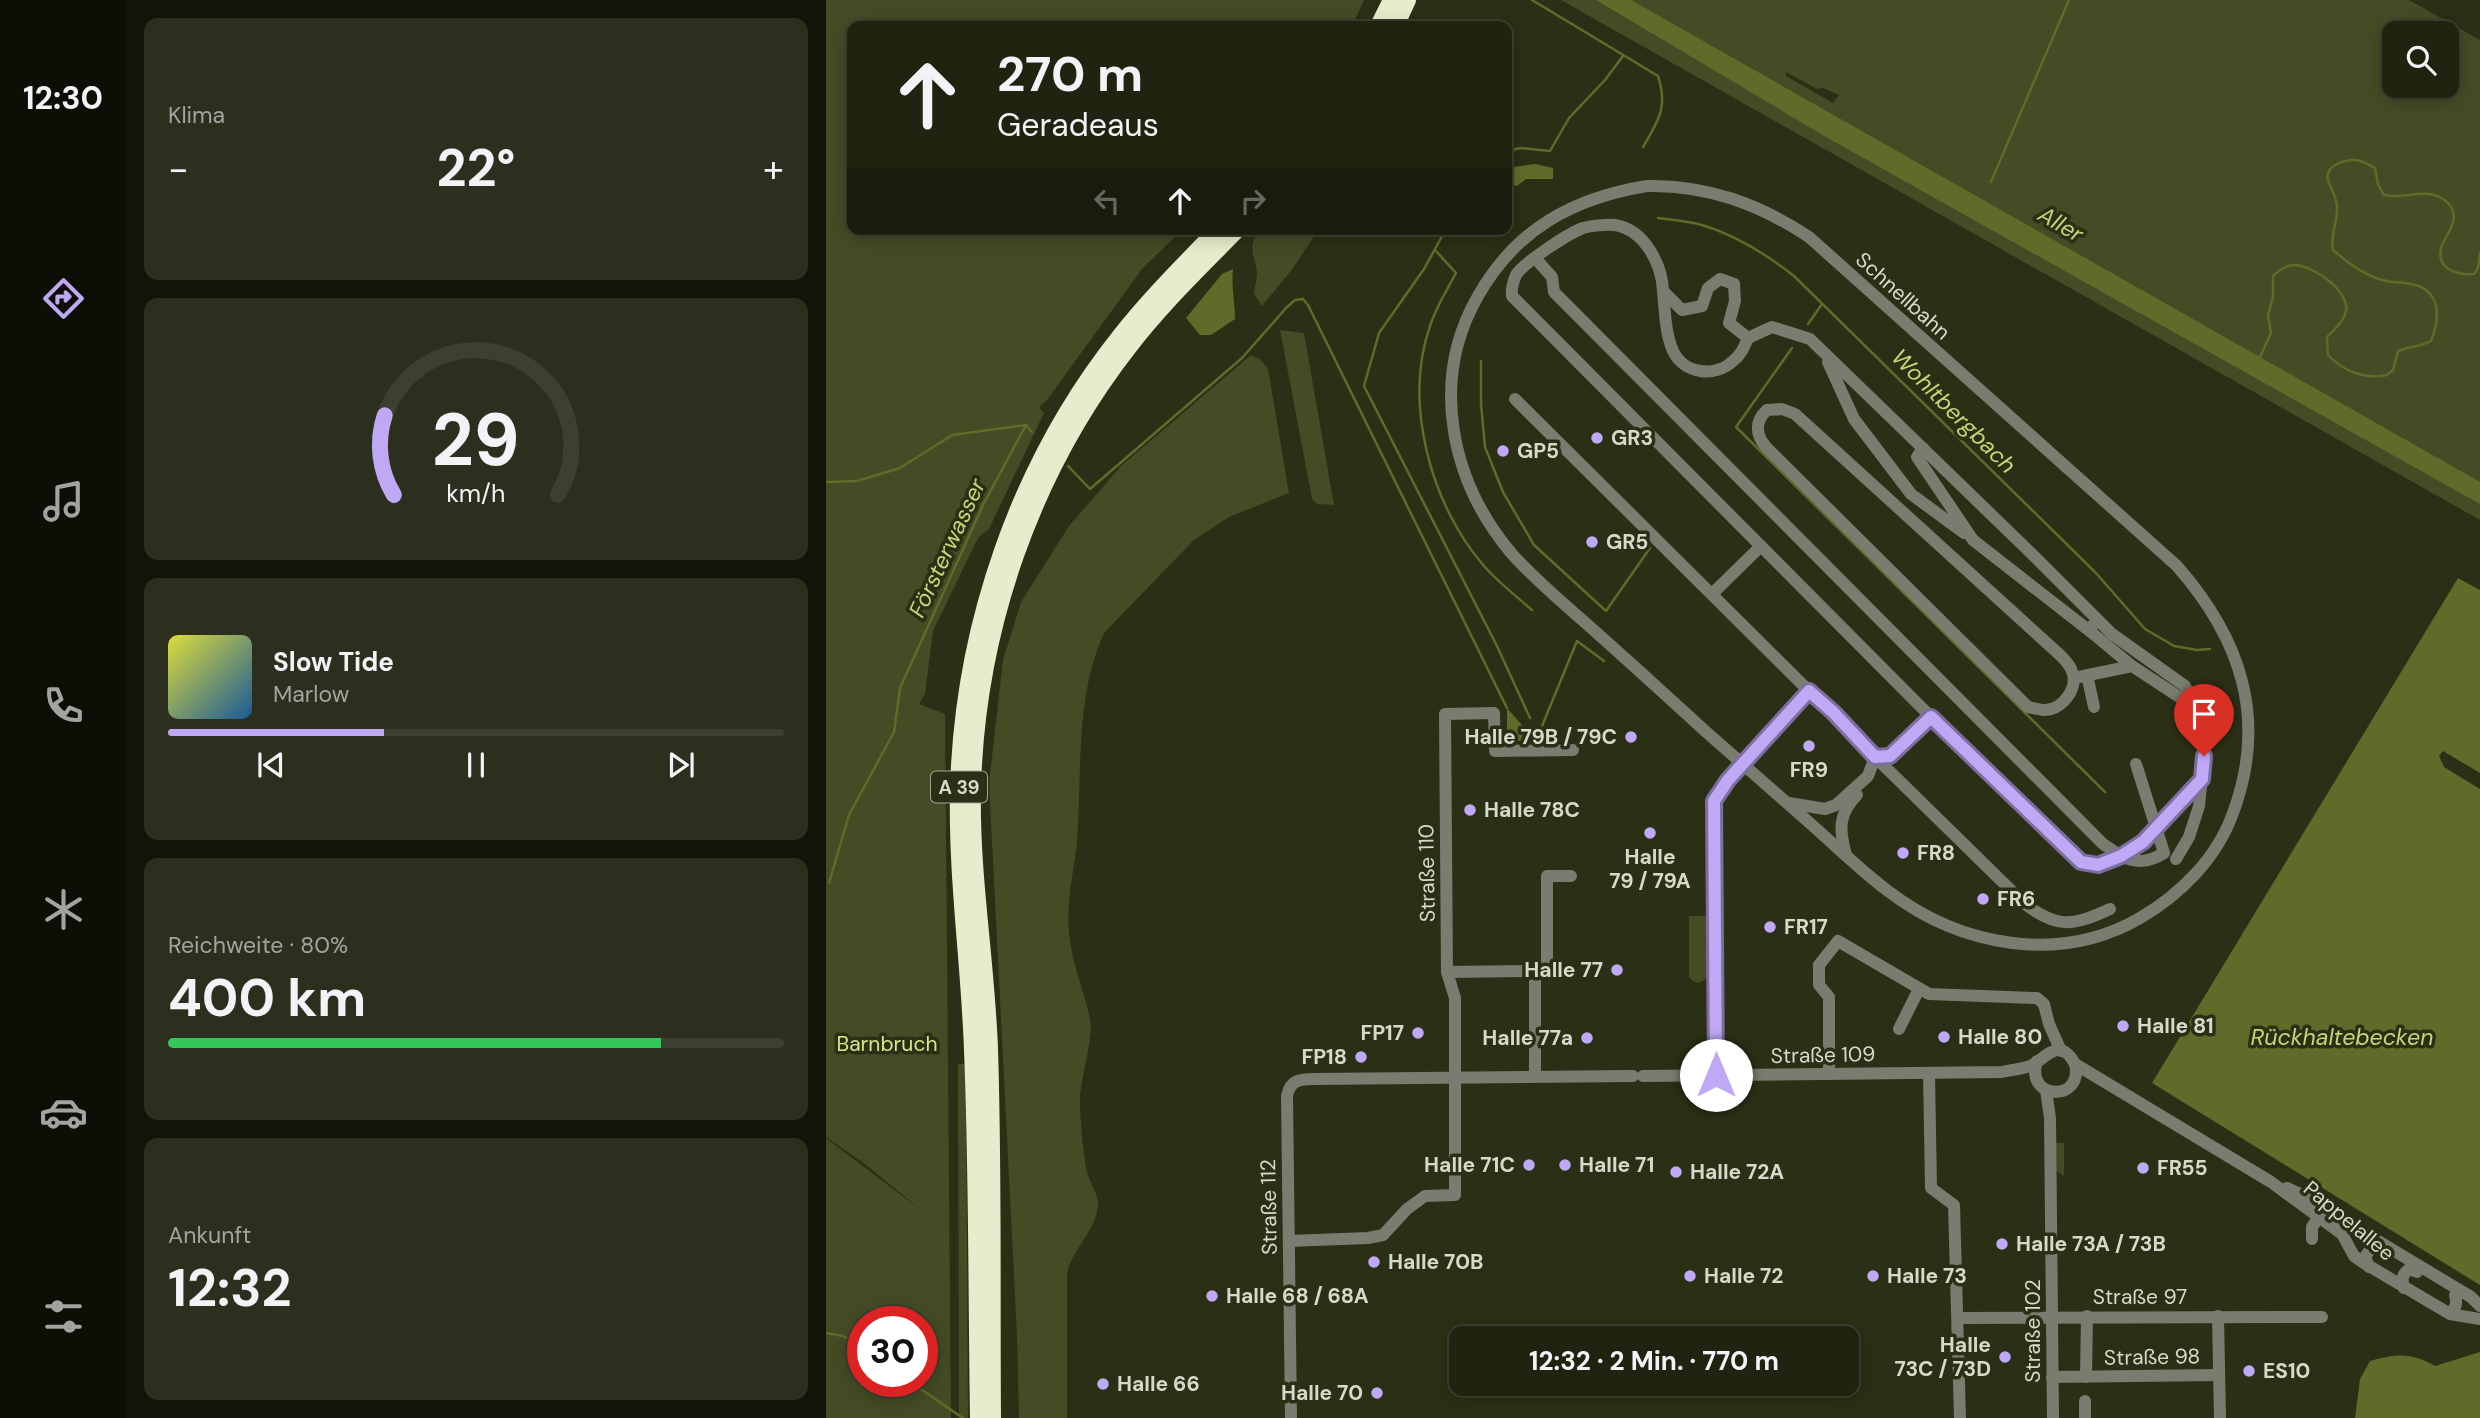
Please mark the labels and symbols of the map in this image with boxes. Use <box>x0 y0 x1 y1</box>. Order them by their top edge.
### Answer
water label: Aller <box>2032 199 2090 250</box>
street label: Schnellbahn <box>1850 246 1956 346</box>
water label: Wohltbergbach <box>1885 342 2023 480</box>
place label: GR3 <box>1611 424 1653 452</box>
marker: GR3 <box>1589 430 1605 446</box>
place label: GP5 <box>1517 437 1559 465</box>
marker: GP5 <box>1495 443 1511 459</box>
water label: Försterwasser <box>902 472 993 622</box>
place label: GR5 <box>1606 528 1648 556</box>
marker: GR5 <box>1584 534 1600 550</box>
pin <box>2174 684 2234 756</box>
place label: Halle 79B / 79C <box>1464 723 1617 751</box>
marker: Halle 79B / 79C <box>1623 729 1639 745</box>
marker: FR9 <box>1801 738 1817 754</box>
place label: FR9 <box>1790 756 1828 784</box>
road number: A 39 <box>931 772 987 802</box>
place label: Halle 78C <box>1484 796 1580 824</box>
marker: Halle 78C <box>1462 802 1478 818</box>
street label: Straße 110 <box>1412 824 1442 922</box>
marker: Halle 79 / 79A <box>1642 825 1658 841</box>
place label: FR8 <box>1917 839 1955 867</box>
place label: Halle 79 / 79A <box>1609 843 1691 895</box>
marker: FR8 <box>1895 845 1911 861</box>
place label: FR6 <box>1997 885 2035 913</box>
marker: FR6 <box>1975 891 1991 907</box>
place label: FR17 <box>1784 913 1828 941</box>
marker: FR17 <box>1762 919 1778 935</box>
place label: Halle 77 <box>1524 956 1603 984</box>
marker: Halle 77 <box>1609 962 1625 978</box>
place label: Halle 81 <box>2137 1012 2214 1040</box>
marker: Halle 81 <box>2115 1018 2131 1034</box>
place label: FP17 <box>1361 1019 1404 1047</box>
water label: Rückhaltebecken <box>2251 1022 2433 1052</box>
place label: Halle 80 <box>1958 1023 2042 1051</box>
place label: Halle 77a <box>1482 1024 1573 1052</box>
marker: FP17 <box>1410 1025 1426 1041</box>
marker: Halle 80 <box>1936 1029 1952 1045</box>
park label: Barnbruch <box>837 1030 937 1058</box>
marker: Halle 77a <box>1579 1030 1595 1046</box>
position arrow <box>1679 1038 1753 1112</box>
street label: Straße 109 <box>1770 1040 1876 1070</box>
place label: FP18 <box>1301 1043 1347 1071</box>
marker: FP18 <box>1353 1049 1369 1065</box>
place label: Halle 71C <box>1424 1151 1515 1179</box>
place label: Halle 71 <box>1579 1151 1654 1179</box>
place label: FR55 <box>2157 1154 2208 1182</box>
marker: Halle 71C <box>1521 1157 1537 1173</box>
marker: Halle 71 <box>1557 1157 1573 1173</box>
place label: Halle 72A <box>1690 1158 1784 1186</box>
street label: Straße 112 <box>1254 1159 1284 1255</box>
marker: FR55 <box>2135 1160 2151 1176</box>
marker: Halle 72A <box>1668 1164 1684 1180</box>
street label: Pappelallee <box>2298 1175 2400 1267</box>
place label: Halle 73A / 73B <box>2016 1230 2166 1258</box>
marker: Halle 73A / 73B <box>1994 1236 2010 1252</box>
place label: Halle 70B <box>1388 1248 1483 1276</box>
marker: Halle 70B <box>1366 1254 1382 1270</box>
place label: Halle 72 <box>1704 1262 1783 1290</box>
place label: Halle 73 <box>1887 1262 1967 1290</box>
marker: Halle 72 <box>1682 1268 1698 1284</box>
marker: Halle 73 <box>1865 1268 1881 1284</box>
street label: Straße 102 <box>2019 1279 2047 1383</box>
place label: Halle 68 / 68A <box>1226 1282 1369 1310</box>
street label: Straße 97 <box>2093 1283 2187 1311</box>
marker: Halle 68 / 68A <box>1204 1288 1220 1304</box>
speed limit sign: 30 <box>847 1306 938 1397</box>
place label: Halle 73C / 73D <box>1894 1331 1991 1383</box>
street label: Straße 98 <box>2104 1342 2200 1372</box>
marker: Halle 73C / 73D <box>1997 1349 2013 1365</box>
place label: ES10 <box>2263 1357 2310 1385</box>
marker: ES10 <box>2241 1363 2257 1379</box>
place label: Halle 66 <box>1117 1370 1200 1398</box>
marker: Halle 66 <box>1095 1376 1111 1392</box>
place label: Halle 70 <box>1281 1379 1363 1407</box>
marker: Halle 70 <box>1369 1385 1385 1401</box>

